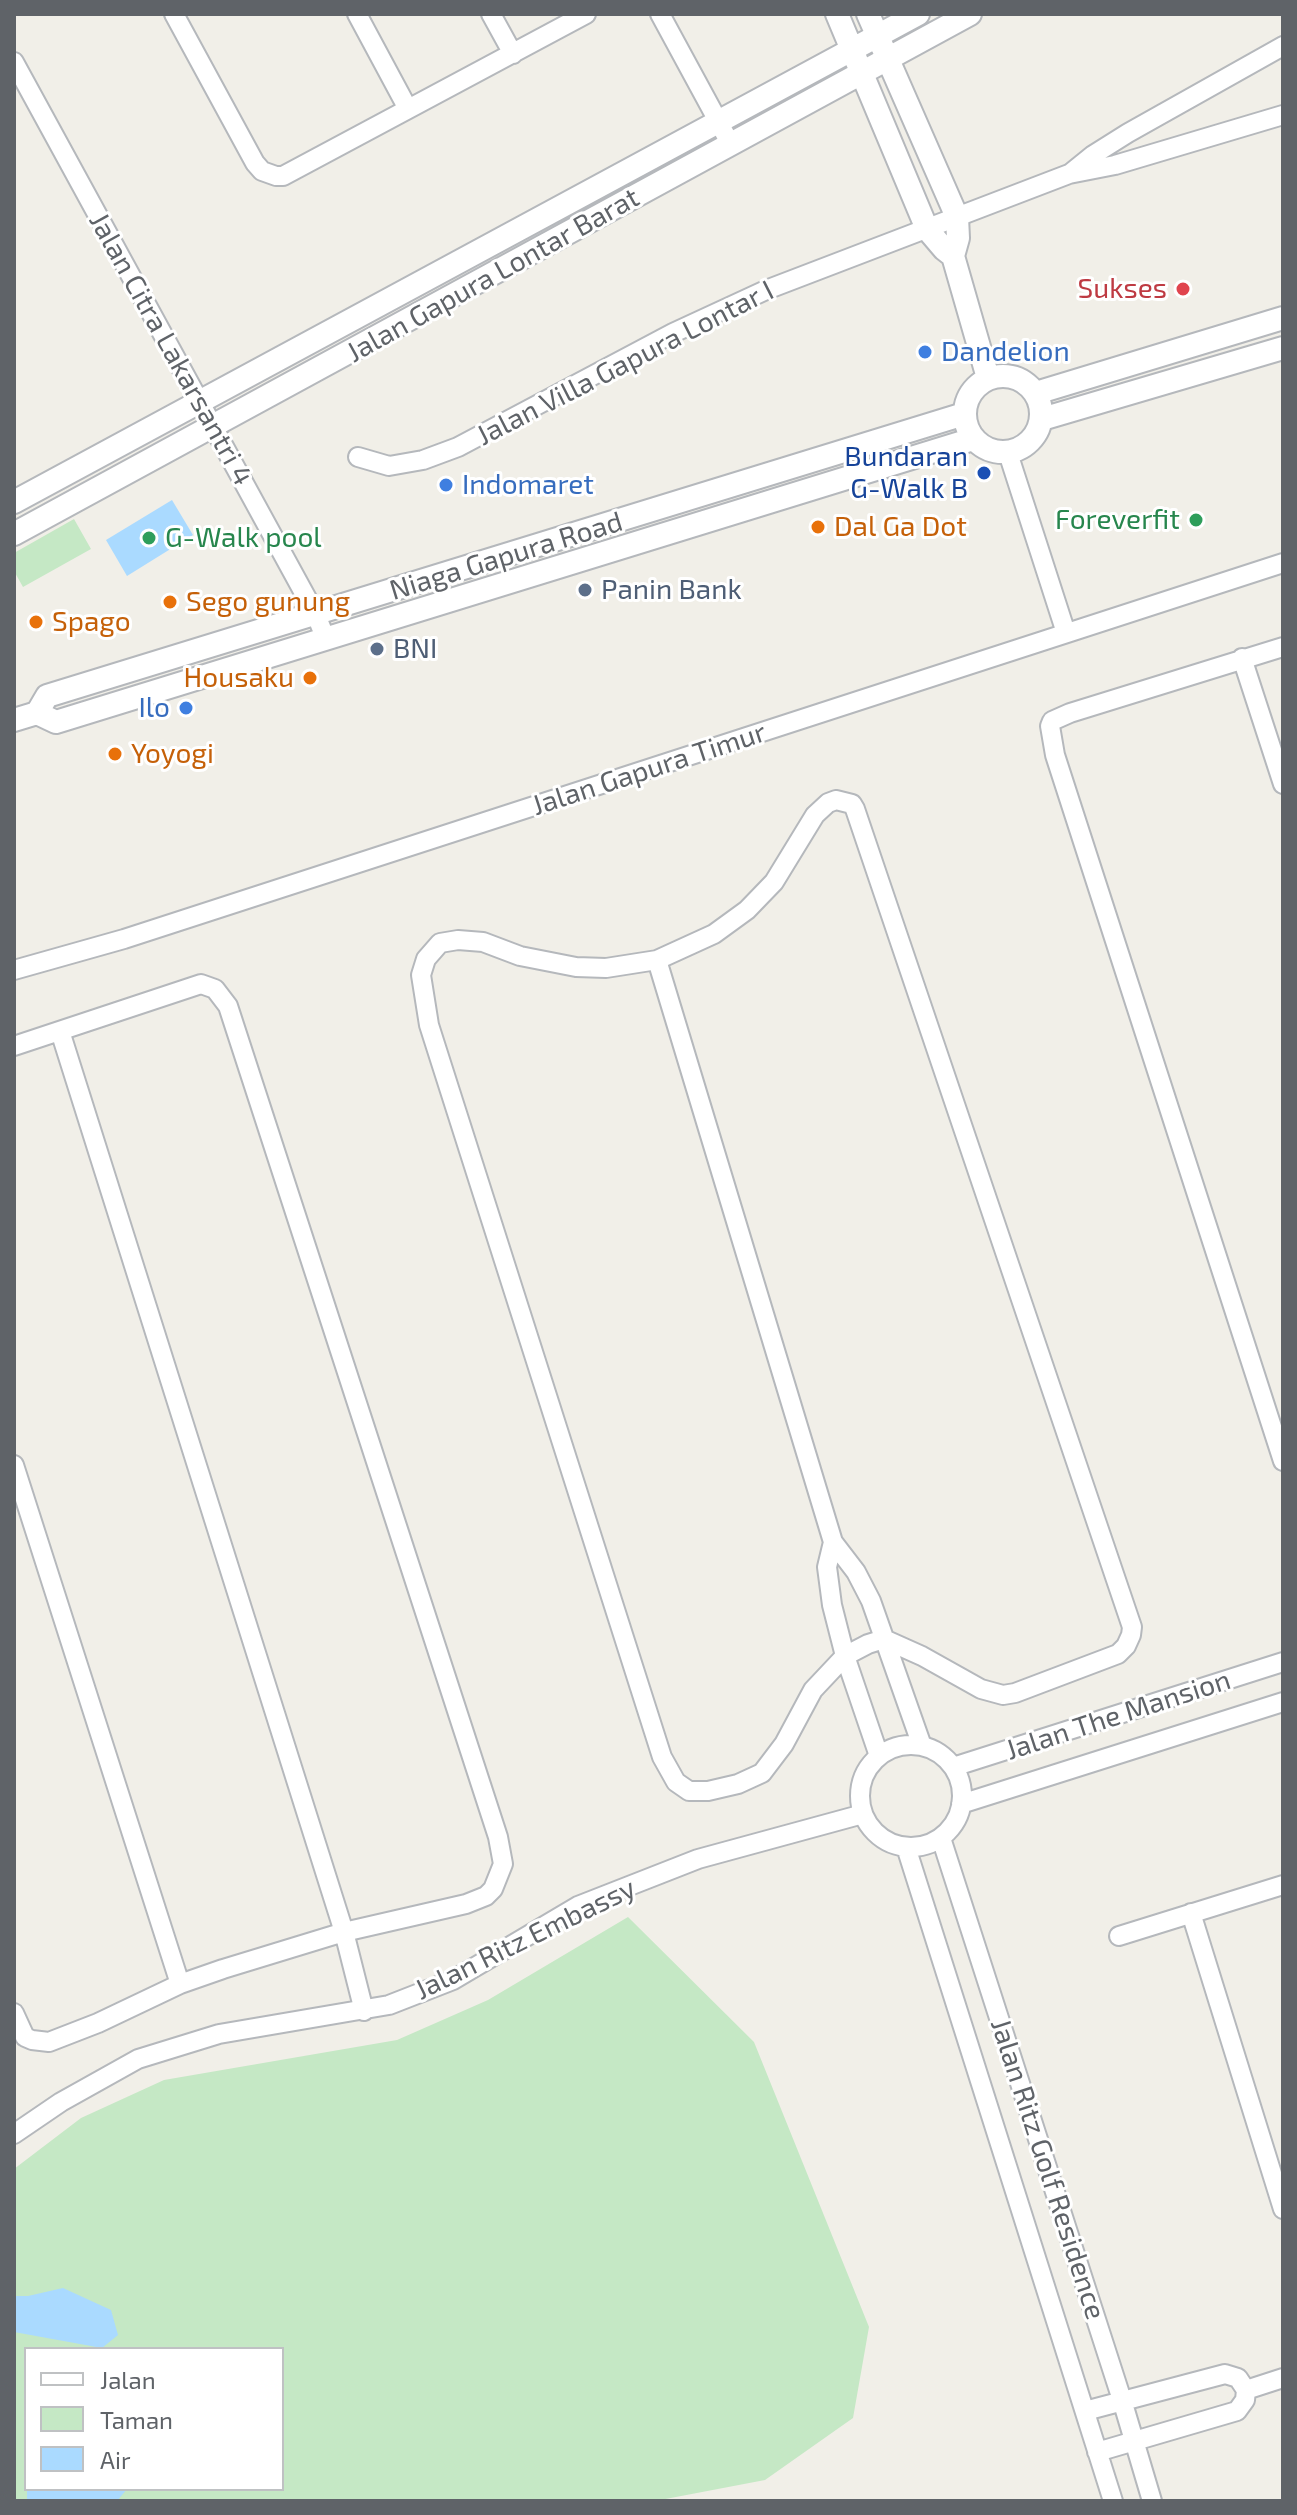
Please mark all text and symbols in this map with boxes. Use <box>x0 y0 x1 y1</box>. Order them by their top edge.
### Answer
street label: Jalan Gapura Lontar Barat <box>341 181 645 369</box>
street label: Jalan Citra Lakarsantri 4 <box>82 207 260 491</box>
place label: Sukses <box>1078 272 1167 306</box>
street label: Jalan Villa Gapura Lontar I <box>471 273 779 453</box>
marker: Sukses <box>1174 280 1192 298</box>
place label: Dandelion <box>941 335 1070 369</box>
marker: Dandelion <box>916 343 934 361</box>
place label: Bundaran G-Walk B <box>844 440 968 506</box>
marker: Bundaran G-Walk B <box>975 464 993 482</box>
place label: Indomaret <box>462 468 594 502</box>
marker: Indomaret <box>437 476 455 494</box>
place label: Foreverfit <box>1055 503 1180 537</box>
street label: Niaga Gapura Road <box>386 505 626 607</box>
place label: Dal Ga Dot <box>834 510 967 544</box>
marker: Foreverfit <box>1187 511 1205 529</box>
marker: Dal Ga Dot <box>809 518 827 536</box>
place label: G-Walk pool <box>165 521 322 555</box>
marker: G-Walk pool <box>140 529 158 547</box>
place label: Panin Bank <box>601 573 742 607</box>
marker: Panin Bank <box>576 581 594 599</box>
place label: Sego gunung <box>186 585 350 619</box>
marker: Sego gunung <box>161 593 179 611</box>
place label: Spago <box>52 605 131 639</box>
marker: Spago <box>27 613 45 631</box>
place label: BNI <box>393 632 437 666</box>
marker: BNI <box>368 640 386 658</box>
place label: Housaku <box>184 661 294 695</box>
marker: Housaku <box>301 669 319 687</box>
place label: Ilo <box>138 691 170 725</box>
marker: Ilo <box>177 699 195 717</box>
street label: Jalan Gapura Timur <box>528 715 770 823</box>
place label: Yoyogi <box>131 737 214 771</box>
marker: Yoyogi <box>106 745 124 763</box>
street label: Jalan The Mansion <box>1001 1663 1235 1767</box>
street label: Jalan Ritz Embassy <box>409 1871 641 2007</box>
street label: Jalan Ritz Golf Residence <box>983 2014 1113 2324</box>
legend <box>24 2347 284 2491</box>
text: Jalan <box>100 2365 156 2394</box>
text: Taman <box>100 2405 173 2434</box>
text: Air <box>100 2445 131 2474</box>

